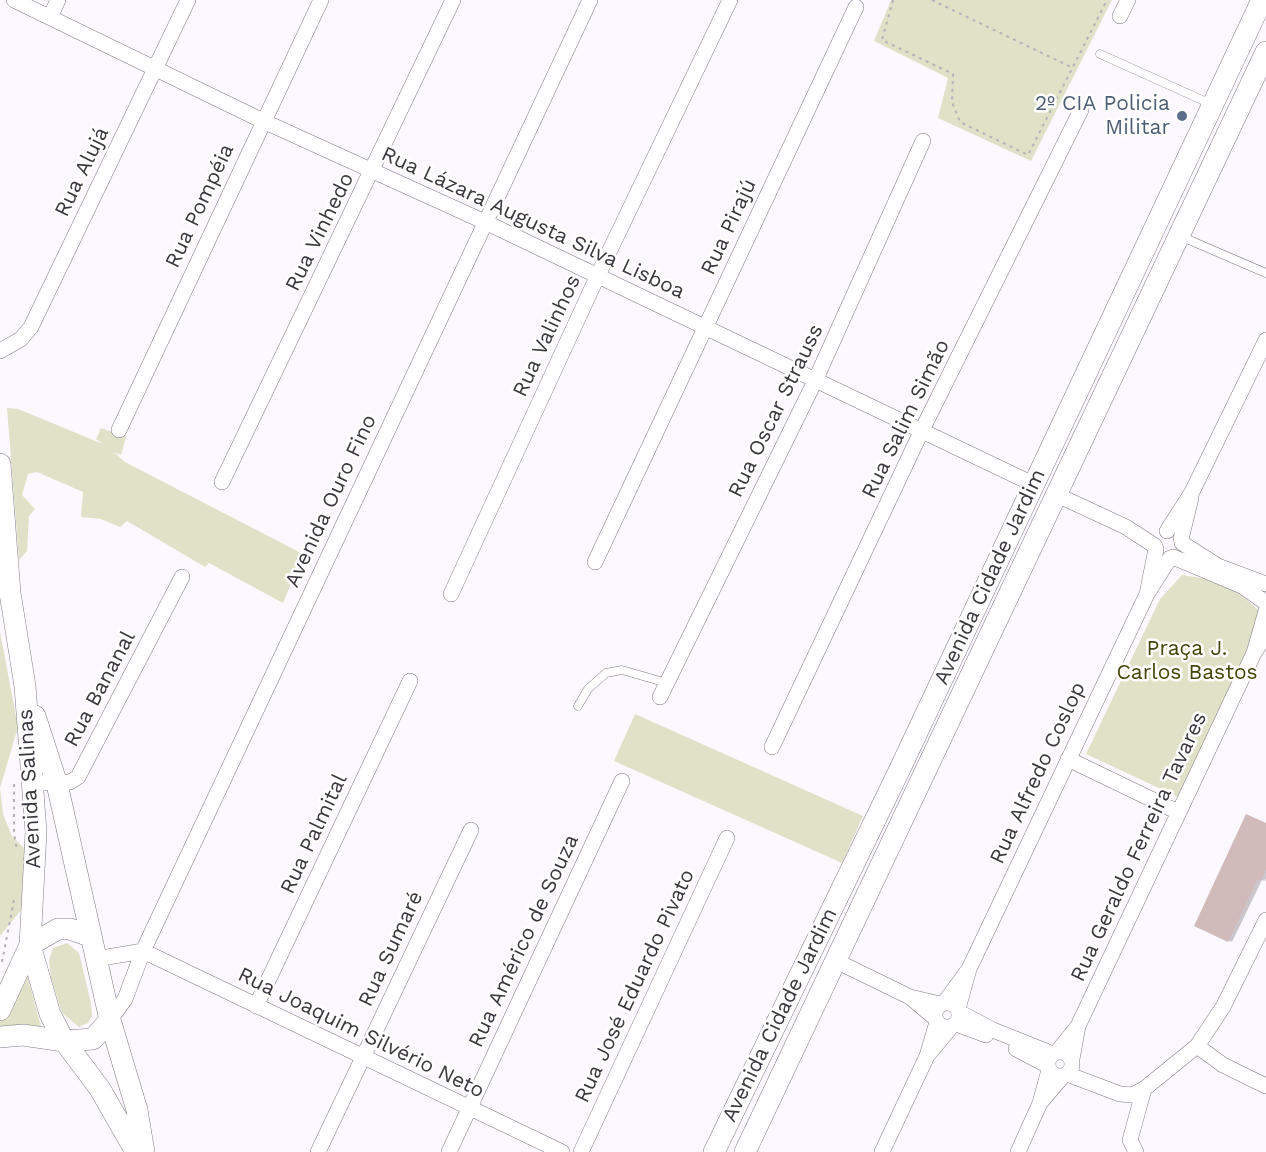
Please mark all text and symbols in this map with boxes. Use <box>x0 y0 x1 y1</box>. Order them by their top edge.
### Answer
place label: 2º CIA Policia Militar <box>1035 91 1170 141</box>
marker: 2º CIA Policia Militar <box>1175 109 1189 123</box>
street label: Rua Alujá <box>50 123 114 221</box>
street label: Rua Pompéia <box>160 140 240 272</box>
street label: Rua Lázara Augusta Silva Lisboa <box>377 141 689 305</box>
street label: Rua Vinhedo <box>280 169 360 295</box>
street label: Rua Pirajú <box>696 175 762 279</box>
street label: Rua Valinhos <box>508 271 586 401</box>
street label: Rua Oscar Strauss <box>723 320 829 502</box>
street label: Rua Salim Simão <box>857 336 955 502</box>
street label: Avenida Ouro Fino <box>280 411 382 591</box>
street label: Avenida Cidade Jardim <box>929 465 1051 689</box>
street label: Rua Bananal <box>59 627 141 751</box>
park label: Praça J. Carlos Bastos <box>1116 636 1258 686</box>
street label: Rua Alfredo Coslop <box>985 678 1091 868</box>
street label: Avenida Salinas <box>13 708 47 870</box>
street label: Rua Geraldo Ferreira Tavares <box>1065 708 1213 986</box>
street label: Rua Palmital <box>275 770 353 898</box>
street label: Rua Américo de Souza <box>464 831 584 1051</box>
street label: Rua José Eduardo Pivato <box>570 865 700 1107</box>
street label: Rua Sumaré <box>353 887 429 1011</box>
street label: Avenida Cidade Jardim <box>717 904 843 1126</box>
street label: Rua Joaquim Silvério Neto <box>234 962 488 1104</box>

